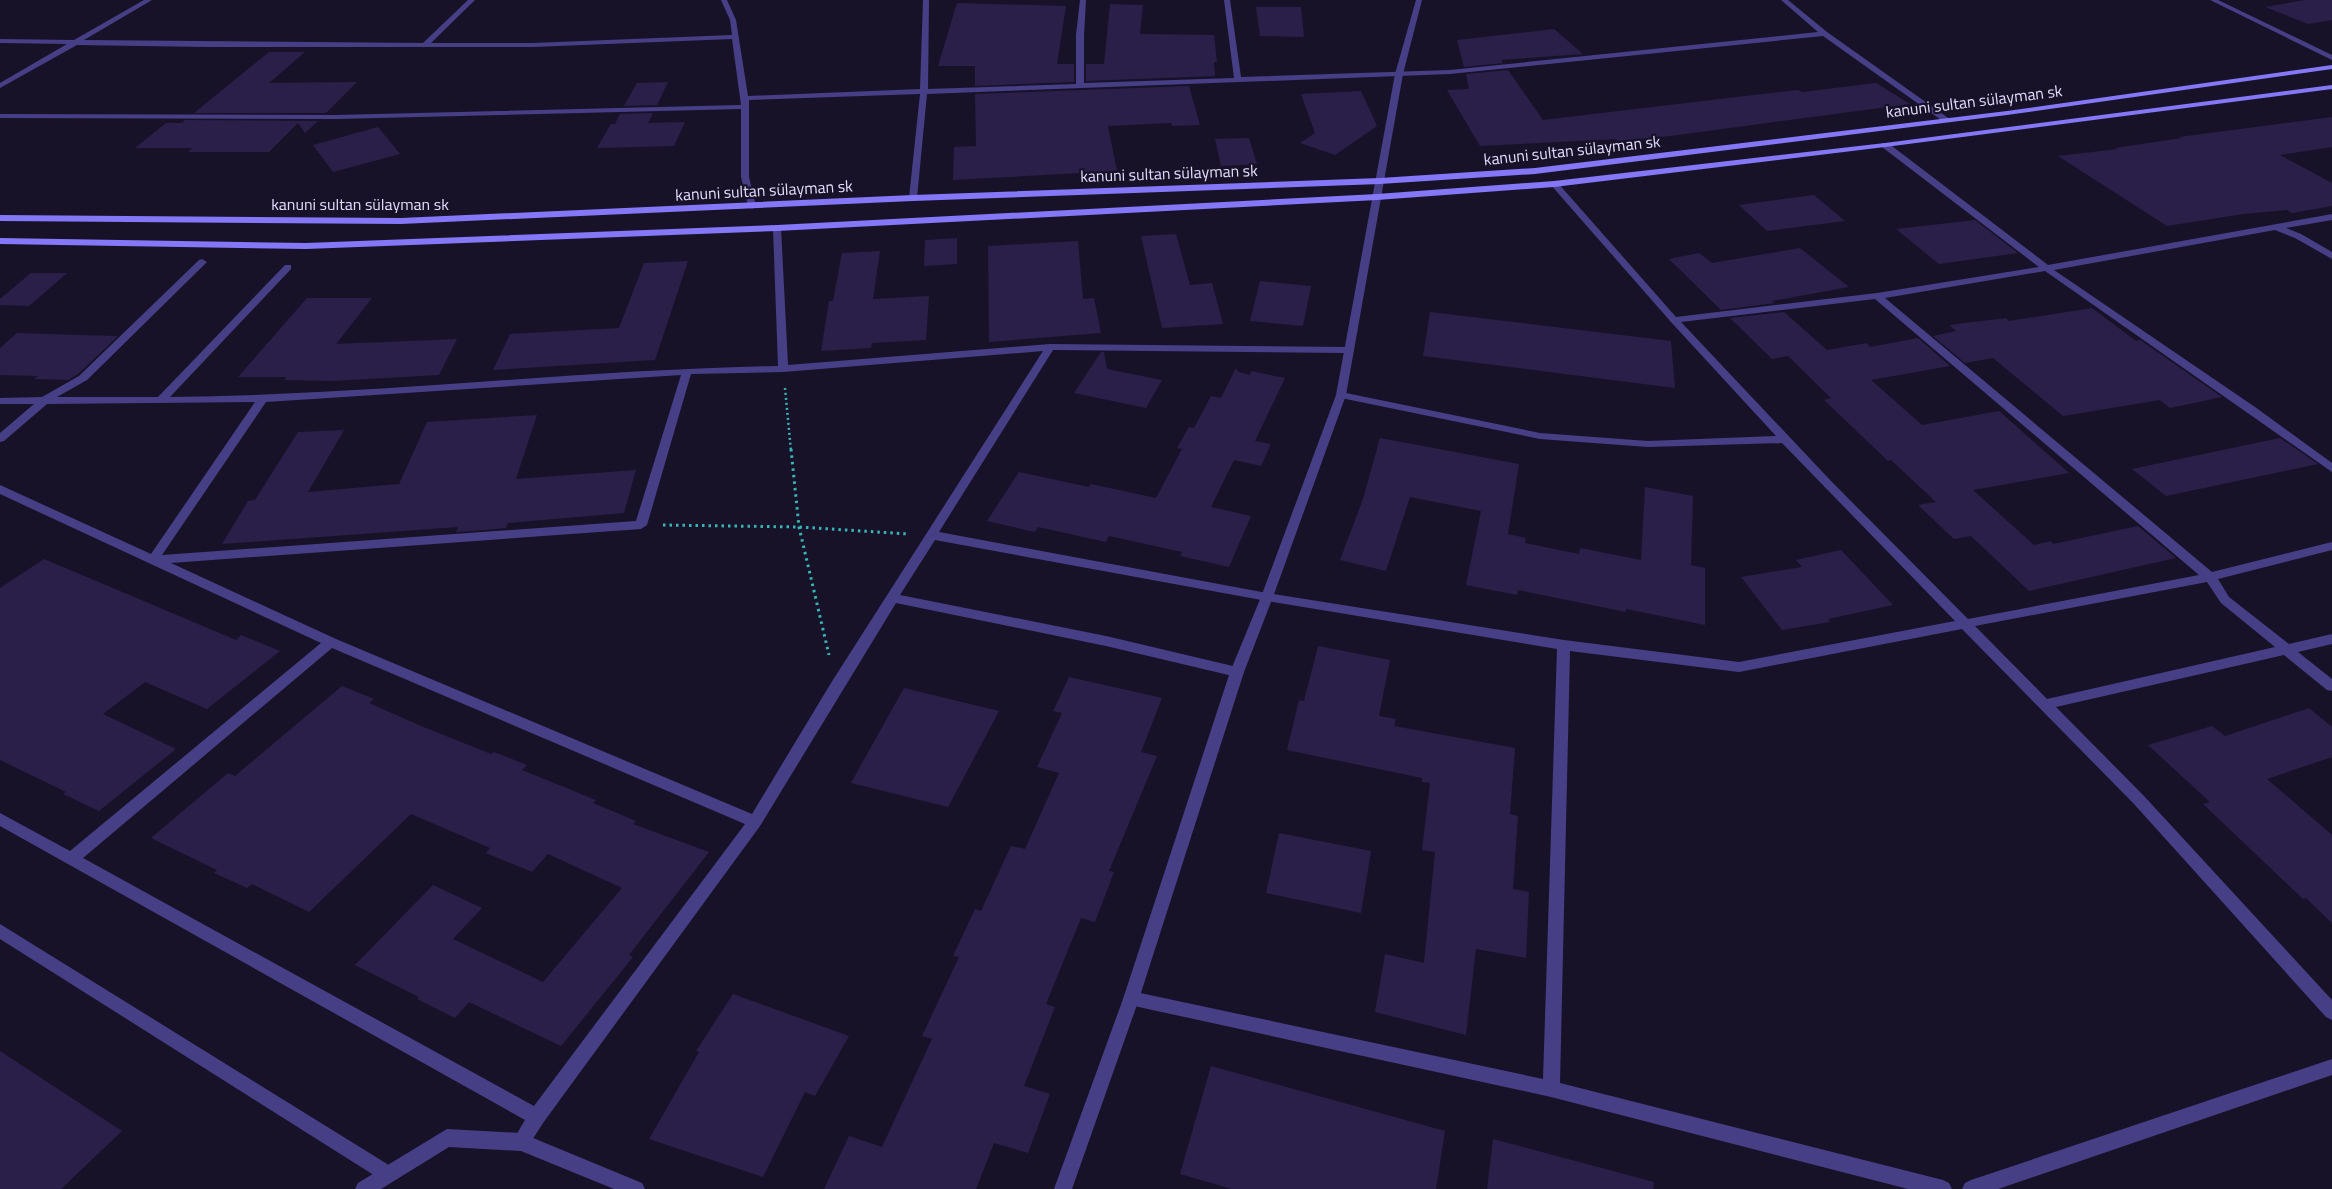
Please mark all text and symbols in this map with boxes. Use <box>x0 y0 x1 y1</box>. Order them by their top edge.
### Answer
street label: kanuni sultan sülayman sk <box>1884 78 2064 124</box>
street label: kanuni sultan sülayman sk <box>1482 129 1662 171</box>
street label: kanuni sultan sülayman sk <box>1080 158 1259 188</box>
street label: kanuni sultan sülayman sk <box>675 173 854 207</box>
street label: kanuni sultan sülayman sk <box>271 192 449 216</box>

